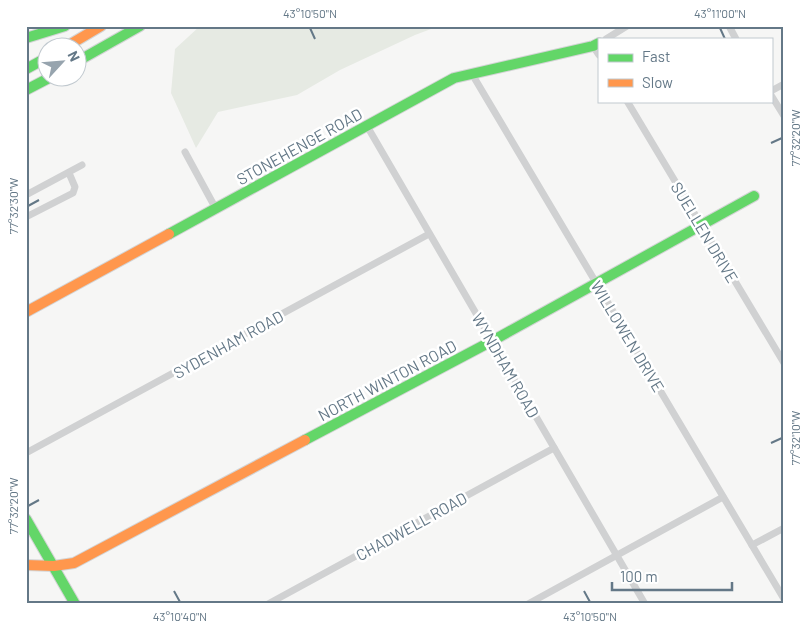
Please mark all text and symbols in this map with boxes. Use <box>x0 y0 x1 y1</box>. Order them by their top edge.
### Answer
text: 43°10'50"N <box>283 6 337 20</box>
text: 43°11'00"N <box>694 6 746 20</box>
north arrow <box>38 38 88 88</box>
legend <box>598 38 772 102</box>
text: Fast <box>642 47 670 65</box>
text: N <box>64 48 84 64</box>
text: Slow <box>642 73 673 91</box>
street label: STONEHENGE ROAD <box>233 104 365 188</box>
text: 77°32'20"W <box>788 109 802 167</box>
text: 77°32'30"W <box>6 177 20 234</box>
street label: SUELLEN DRIVE <box>668 178 742 286</box>
street label: WILLOWEN DRIVE <box>587 277 669 395</box>
street label: SYDENHAM ROAD <box>170 306 286 382</box>
street label: WYNDHAM ROAD <box>468 309 544 421</box>
street label: NORTH WINTON ROAD <box>315 335 459 425</box>
text: 77°32'10"W <box>788 410 802 465</box>
text: 77°32'20"W <box>6 477 20 535</box>
street label: CHADWELL ROAD <box>352 488 470 564</box>
scale bar <box>612 560 732 592</box>
text: 100 m <box>620 567 658 585</box>
text: 43°10'40"N <box>153 609 207 623</box>
text: 43°10'50"N <box>563 609 617 623</box>

